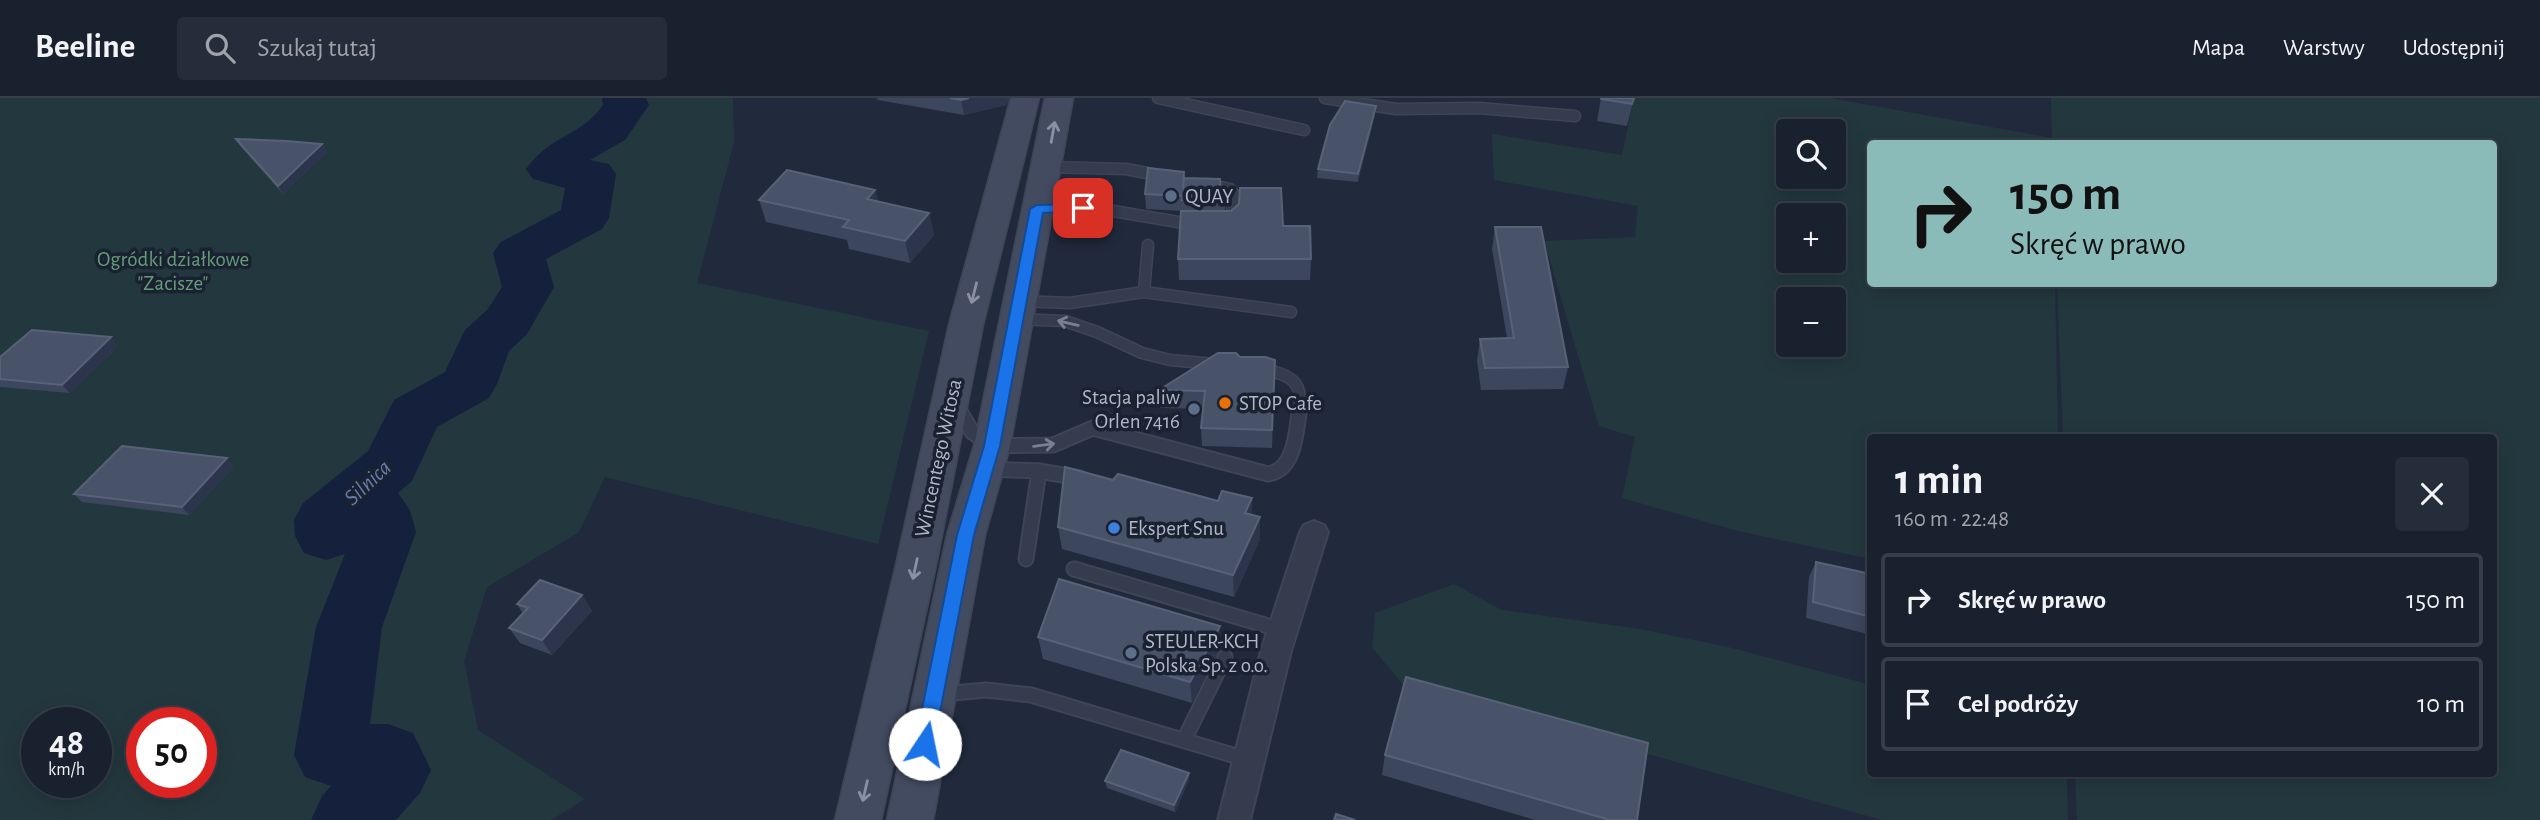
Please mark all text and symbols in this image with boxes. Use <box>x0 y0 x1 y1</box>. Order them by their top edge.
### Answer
search box <box>177 17 667 80</box>
icon: search <box>201 29 239 67</box>
text: Beeline <box>35 31 135 64</box>
text: Szukaj tutaj <box>257 35 377 61</box>
text: Mapa <box>2192 36 2245 60</box>
text: Warstwy <box>2283 36 2365 60</box>
text: Udostępnij <box>2403 36 2505 60</box>
map controls <box>1776 119 1846 357</box>
button: search <box>1776 119 1846 189</box>
one-way arrow <box>1046 121 1060 143</box>
icon: right <box>1895 168 1986 259</box>
text: 150 m <box>2010 170 2121 219</box>
pin <box>1053 178 1113 238</box>
place label: QUAY <box>1185 186 1233 207</box>
marker: QUAY <box>1163 188 1179 204</box>
icon: arrive <box>1064 189 1102 227</box>
button: + <box>1776 203 1846 273</box>
text: Skręć w prawo <box>2010 228 2186 260</box>
park label: Ogródki działkowe "Zacisze" <box>97 249 249 294</box>
one-way arrow <box>967 281 980 304</box>
button: − <box>1776 287 1846 357</box>
one-way arrow <box>1057 316 1080 330</box>
street label: Wincentego Witosa <box>911 377 966 539</box>
place label: Stacja paliw Orlen 7416 <box>1082 387 1180 432</box>
place label: STOP Cafe <box>1239 393 1322 414</box>
marker: STOP Cafe <box>1217 395 1233 411</box>
marker: Stacja paliw Orlen 7416 <box>1186 401 1202 417</box>
one-way arrow <box>1033 439 1055 452</box>
water label: Silnica <box>340 456 396 510</box>
button: close <box>2395 457 2469 531</box>
text: 1 min <box>1895 459 1984 501</box>
text: 160 m · 22:48 <box>1895 508 2009 531</box>
place label: Ekspert Snu <box>1128 518 1224 539</box>
marker: Ekspert Snu <box>1106 520 1122 536</box>
one-way arrow <box>908 557 922 580</box>
icon: right <box>1899 581 1937 619</box>
text: Skręć w prawo <box>1958 587 2106 613</box>
text: 150 m <box>2406 587 2465 613</box>
place label: STEULER-KCH Polska Sp. z o.o. <box>1145 631 1268 676</box>
marker: STEULER-KCH Polska Sp. z o.o. <box>1123 645 1139 661</box>
icon: arrive <box>1899 685 1937 723</box>
text: Cel podróży <box>1958 691 2078 717</box>
text: 10 m <box>2417 691 2465 717</box>
speed limit sign: 50 <box>126 707 217 798</box>
position arrow <box>888 707 962 781</box>
text: 48 <box>49 726 84 761</box>
text: km/h <box>48 761 85 779</box>
one-way arrow <box>858 779 871 802</box>

